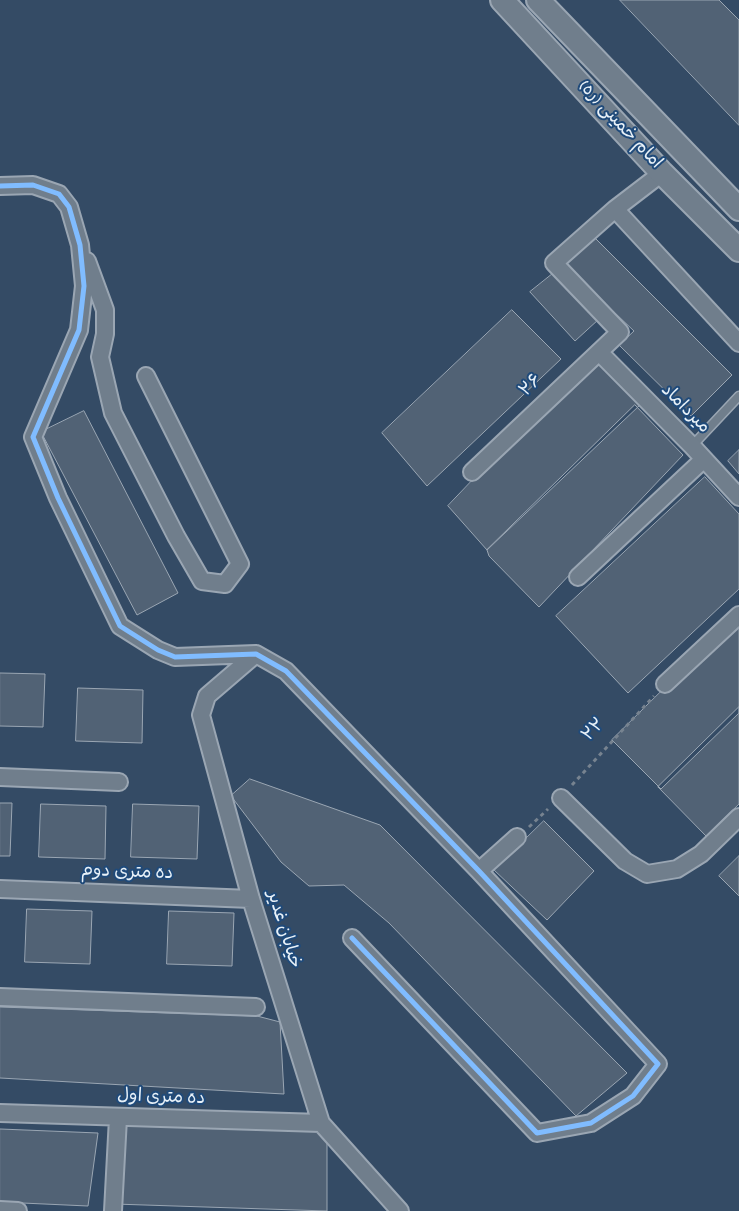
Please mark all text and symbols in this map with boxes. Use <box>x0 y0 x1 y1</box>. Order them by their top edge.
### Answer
street label: امام خمینی (ره) <box>572 77 666 175</box>
street label: ۲۶ <box>516 371 548 403</box>
street label: میرداماد <box>655 381 713 439</box>
street label: ۲۲ <box>579 715 611 747</box>
street label: ده متری دوم <box>80 862 174 886</box>
street label: خیابان غدیر <box>260 888 304 972</box>
street label: ده متری اول <box>117 1087 205 1111</box>

